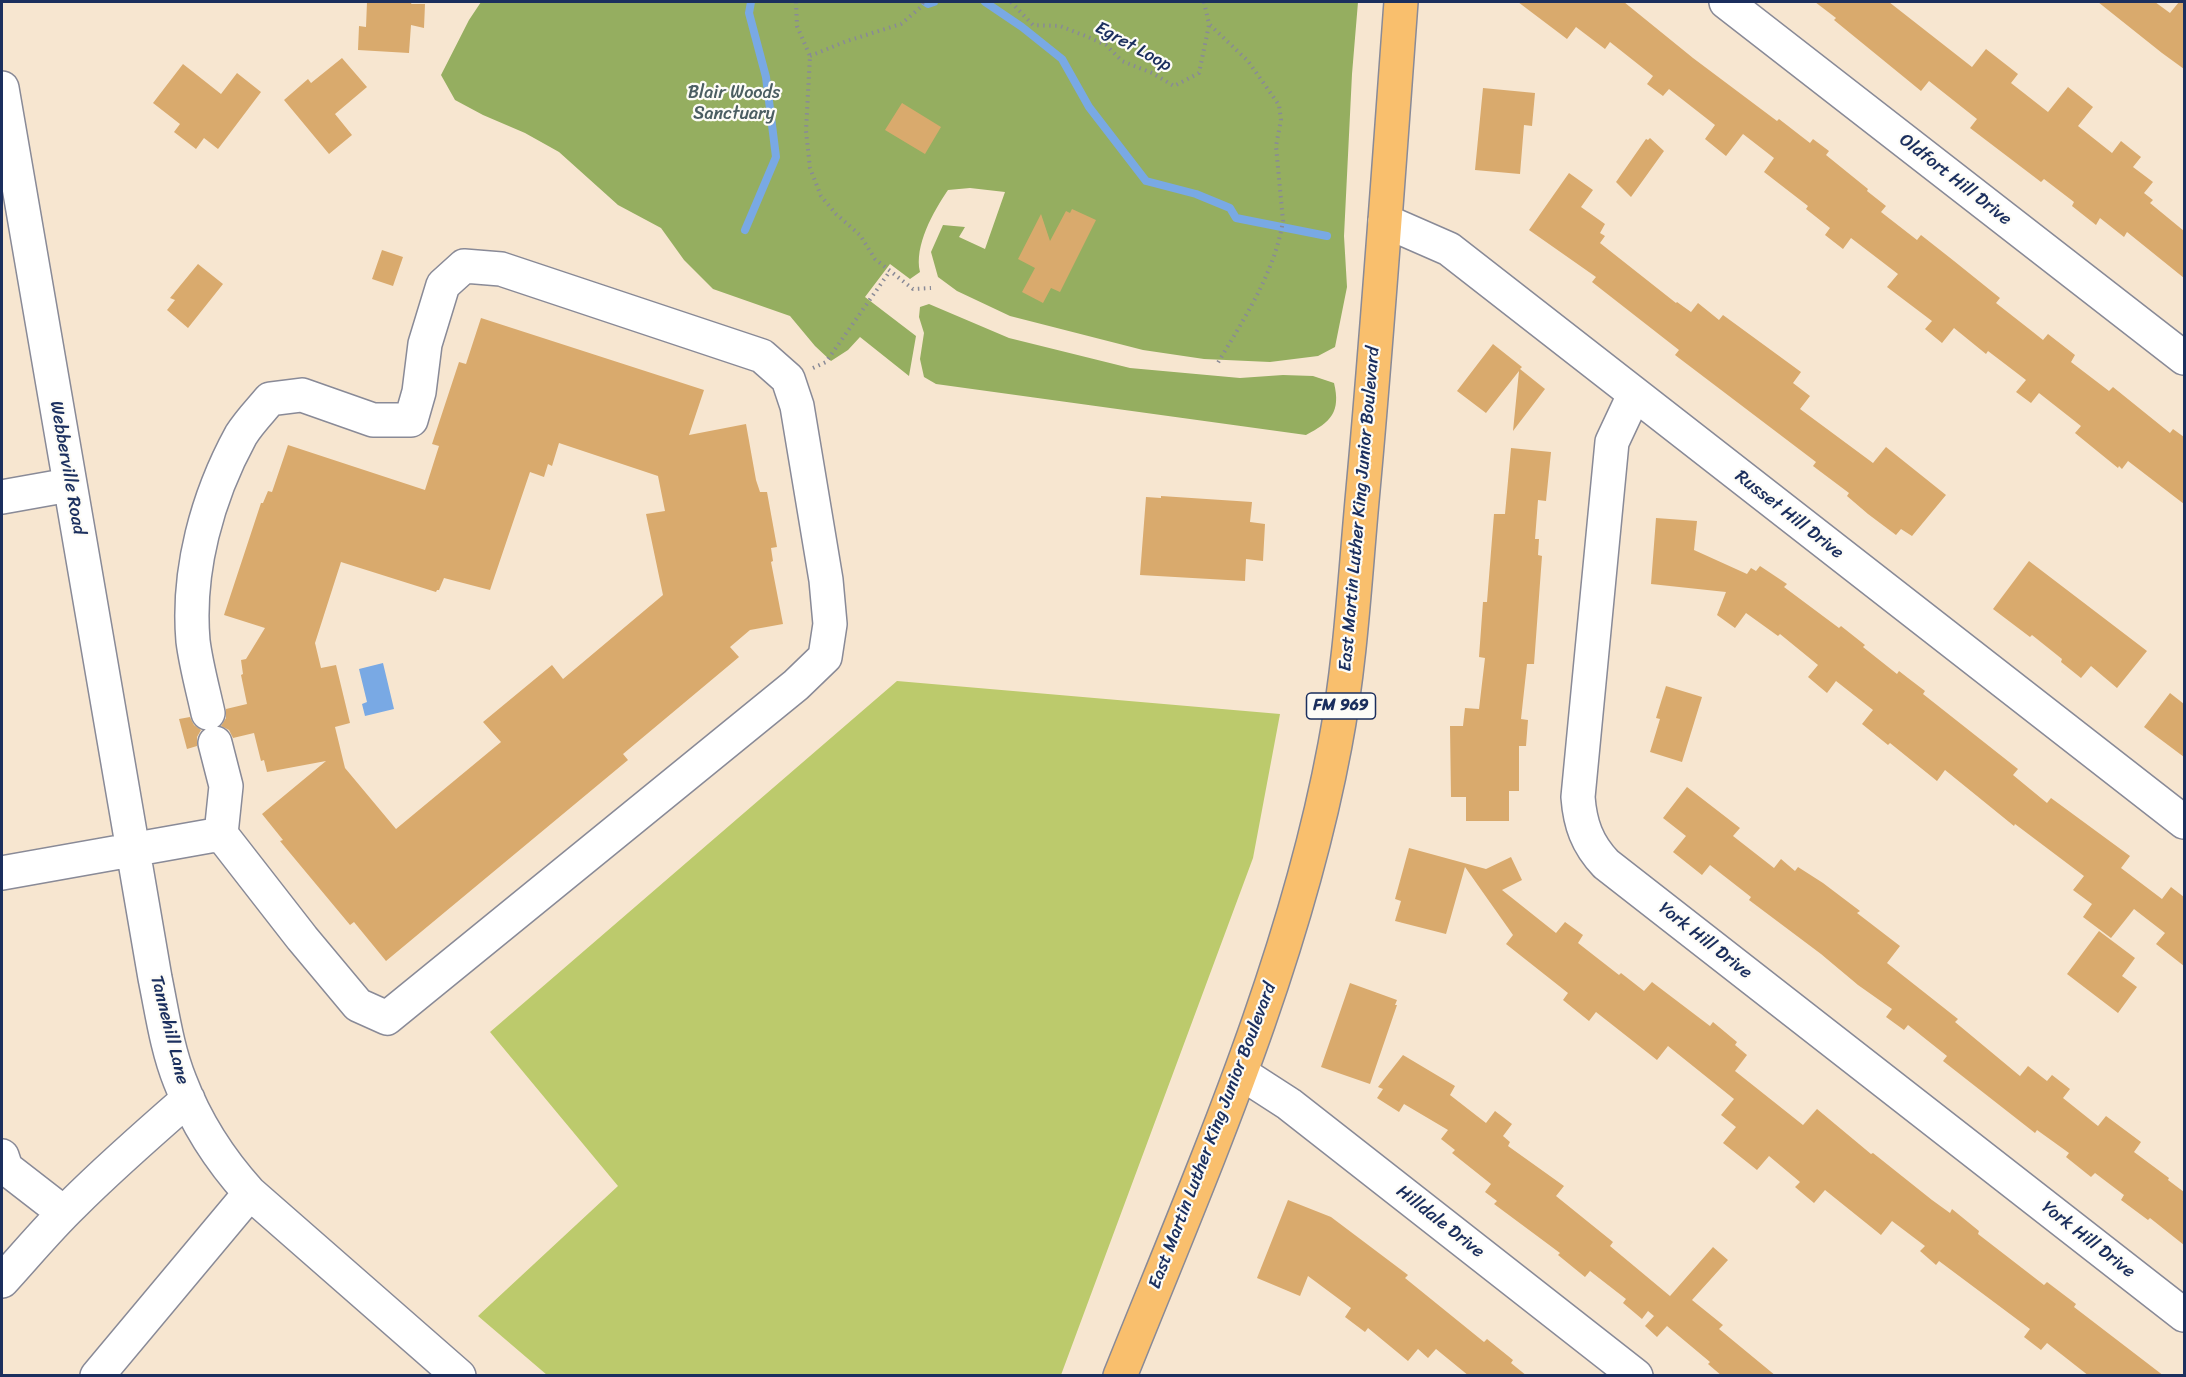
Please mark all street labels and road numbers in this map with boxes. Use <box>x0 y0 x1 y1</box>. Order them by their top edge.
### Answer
street label: Egret Loop <box>1091 17 1175 77</box>
street label: Oldfort Hill Drive <box>1895 129 2015 231</box>
street label: East Martin Luther King Junior Boulevard <box>1335 346 1385 672</box>
street label: Webberville Road <box>45 399 89 537</box>
street label: Russet Hill Drive <box>1730 466 1848 564</box>
road number: FM 969 <box>1306 693 1376 719</box>
street label: York Hill Drive <box>1654 898 1756 984</box>
street label: Tannehill Lane <box>145 973 193 1087</box>
street label: East Martin Luther King Junior Boulevard <box>1144 980 1282 1292</box>
street label: Hilldale Drive <box>1392 1181 1488 1263</box>
street label: York Hill Drive <box>2037 1197 2139 1283</box>

